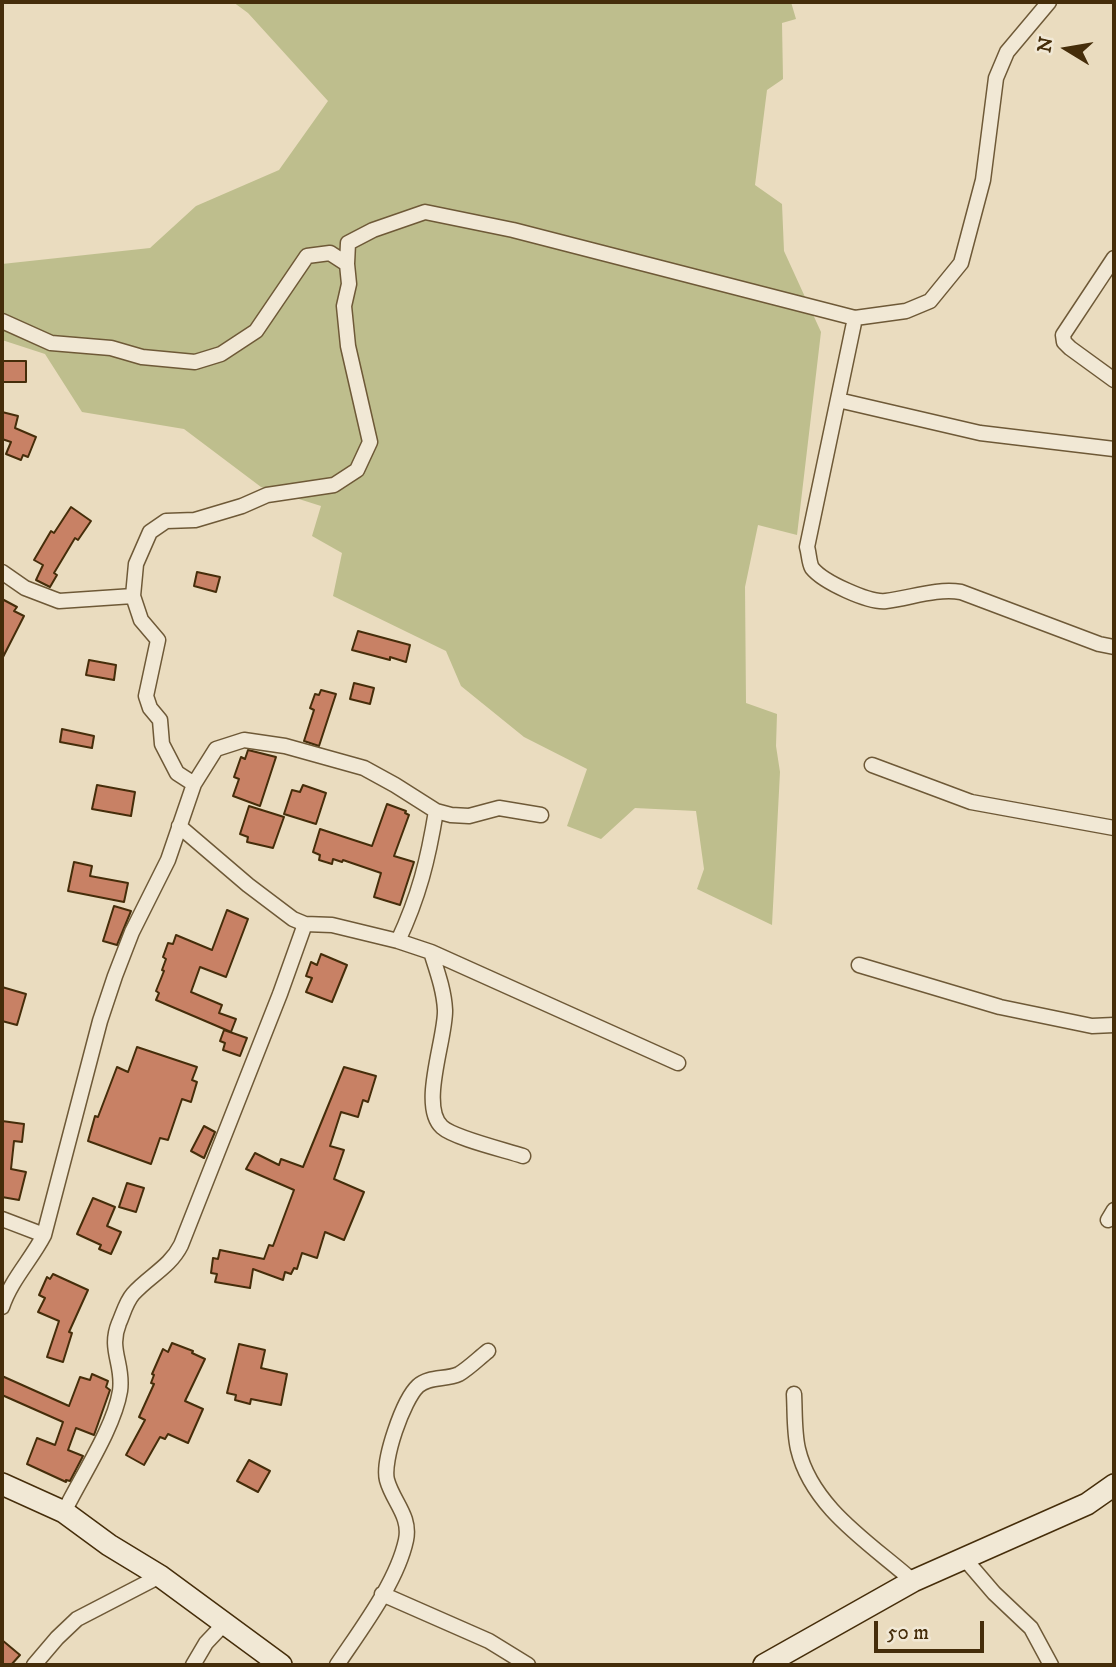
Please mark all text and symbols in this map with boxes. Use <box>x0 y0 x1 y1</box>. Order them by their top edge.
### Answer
north arrow <box>1032 14 1102 84</box>
text: N <box>1033 35 1059 55</box>
scale bar <box>878 1608 988 1652</box>
text: 50 m <box>887 1620 929 1646</box>

